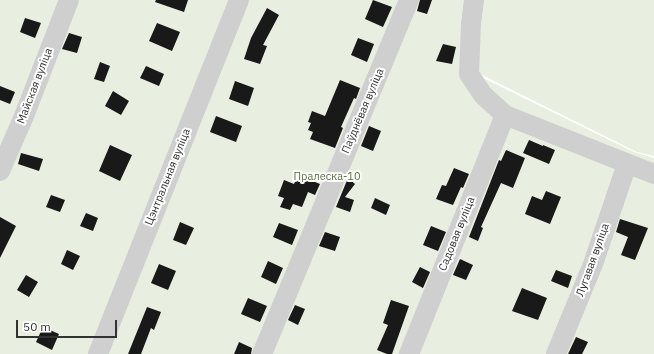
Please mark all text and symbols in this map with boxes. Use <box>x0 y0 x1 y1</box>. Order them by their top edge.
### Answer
street label: Майская вуліца <box>15 46 55 126</box>
street label: Паўднёвая вуліца <box>339 67 387 155</box>
street label: Цэнтральная вуліца <box>143 127 193 227</box>
park label: Пралеска-10 <box>293 170 361 184</box>
street label: Садовая вуліца <box>436 195 478 273</box>
street label: Лугавая вуліца <box>574 222 612 298</box>
scale bar <box>18 312 119 338</box>
text: 50 m <box>23 319 51 334</box>

